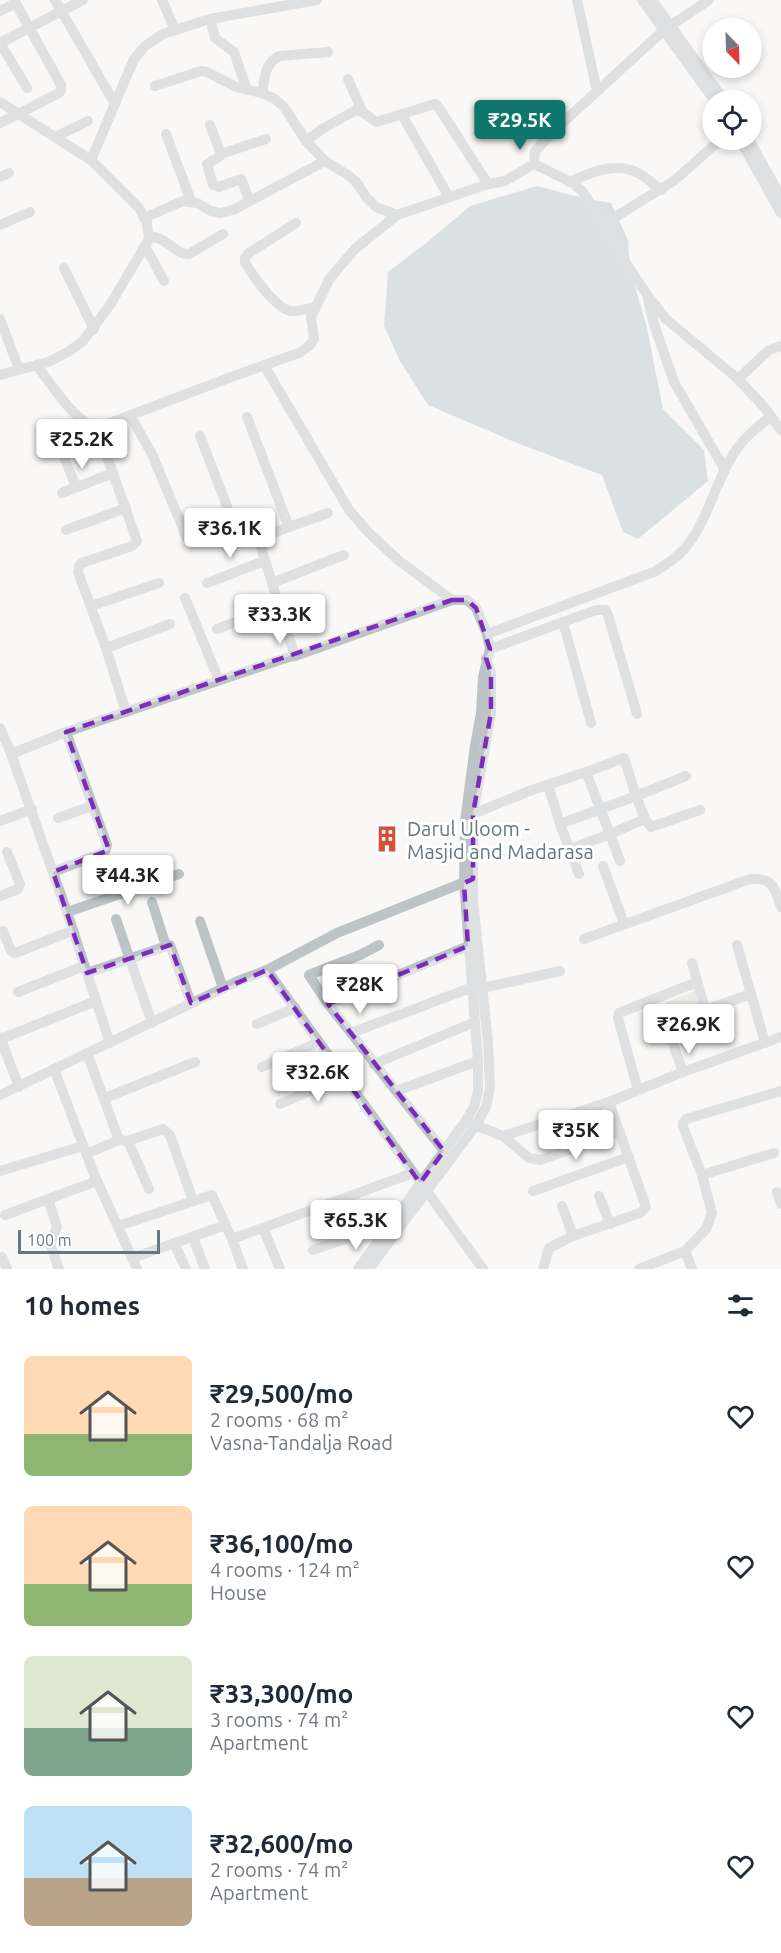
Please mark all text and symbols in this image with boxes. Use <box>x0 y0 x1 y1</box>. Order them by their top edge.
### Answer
north arrow <box>702 18 762 78</box>
map controls <box>702 18 762 150</box>
button: locate <box>702 90 762 150</box>
pin: ₹29.5K <box>471 100 569 151</box>
text: ₹29.5K <box>488 108 552 131</box>
pin: ₹25.2K <box>33 419 131 470</box>
text: ₹25.2K <box>50 427 114 450</box>
pin: ₹36.1K <box>181 508 279 559</box>
text: ₹36.1K <box>198 516 262 539</box>
pin: ₹33.3K <box>231 594 329 645</box>
text: ₹33.3K <box>248 602 312 625</box>
place label: Darul Uloom - Masjid and Madarasa <box>407 817 594 863</box>
building icon: Darul Uloom - Masjid and Madarasa <box>372 824 402 854</box>
pin: ₹44.3K <box>79 855 177 906</box>
text: ₹44.3K <box>96 863 160 886</box>
pin: ₹28K <box>324 964 396 1015</box>
text: ₹28K <box>336 972 384 995</box>
pin: ₹26.9K <box>640 1004 738 1055</box>
text: ₹26.9K <box>657 1012 721 1035</box>
pin: ₹32.6K <box>269 1052 367 1103</box>
text: ₹32.6K <box>286 1060 350 1083</box>
pin: ₹35K <box>540 1110 612 1161</box>
text: ₹35K <box>552 1118 600 1141</box>
pin: ₹65.3K <box>307 1200 405 1251</box>
text: ₹65.3K <box>324 1208 388 1231</box>
scale bar <box>18 1227 160 1254</box>
text: 100 m <box>27 1231 72 1249</box>
icon: filters <box>724 1289 757 1322</box>
text: 10 homes <box>24 1291 140 1320</box>
text: ₹29,500/mo <box>210 1379 353 1408</box>
icon: home <box>72 1380 144 1452</box>
icon: heart <box>724 1400 757 1433</box>
text: 2 rooms · 68 m² <box>210 1408 348 1431</box>
text: Vasna-Tandalja Road <box>210 1431 393 1454</box>
text: ₹36,100/mo <box>210 1529 353 1558</box>
icon: home <box>72 1530 144 1602</box>
icon: heart <box>724 1550 757 1583</box>
text: 4 rooms · 124 m² <box>210 1558 360 1581</box>
text: House <box>210 1581 267 1604</box>
text: ₹33,300/mo <box>210 1679 353 1708</box>
icon: home <box>72 1680 144 1752</box>
icon: heart <box>724 1700 757 1733</box>
text: 3 rooms · 74 m² <box>210 1708 348 1731</box>
text: Apartment <box>210 1731 308 1754</box>
text: ₹32,600/mo <box>210 1829 353 1858</box>
icon: home <box>72 1830 144 1902</box>
icon: heart <box>724 1850 757 1883</box>
text: 2 rooms · 74 m² <box>210 1858 348 1881</box>
text: Apartment <box>210 1881 308 1904</box>

